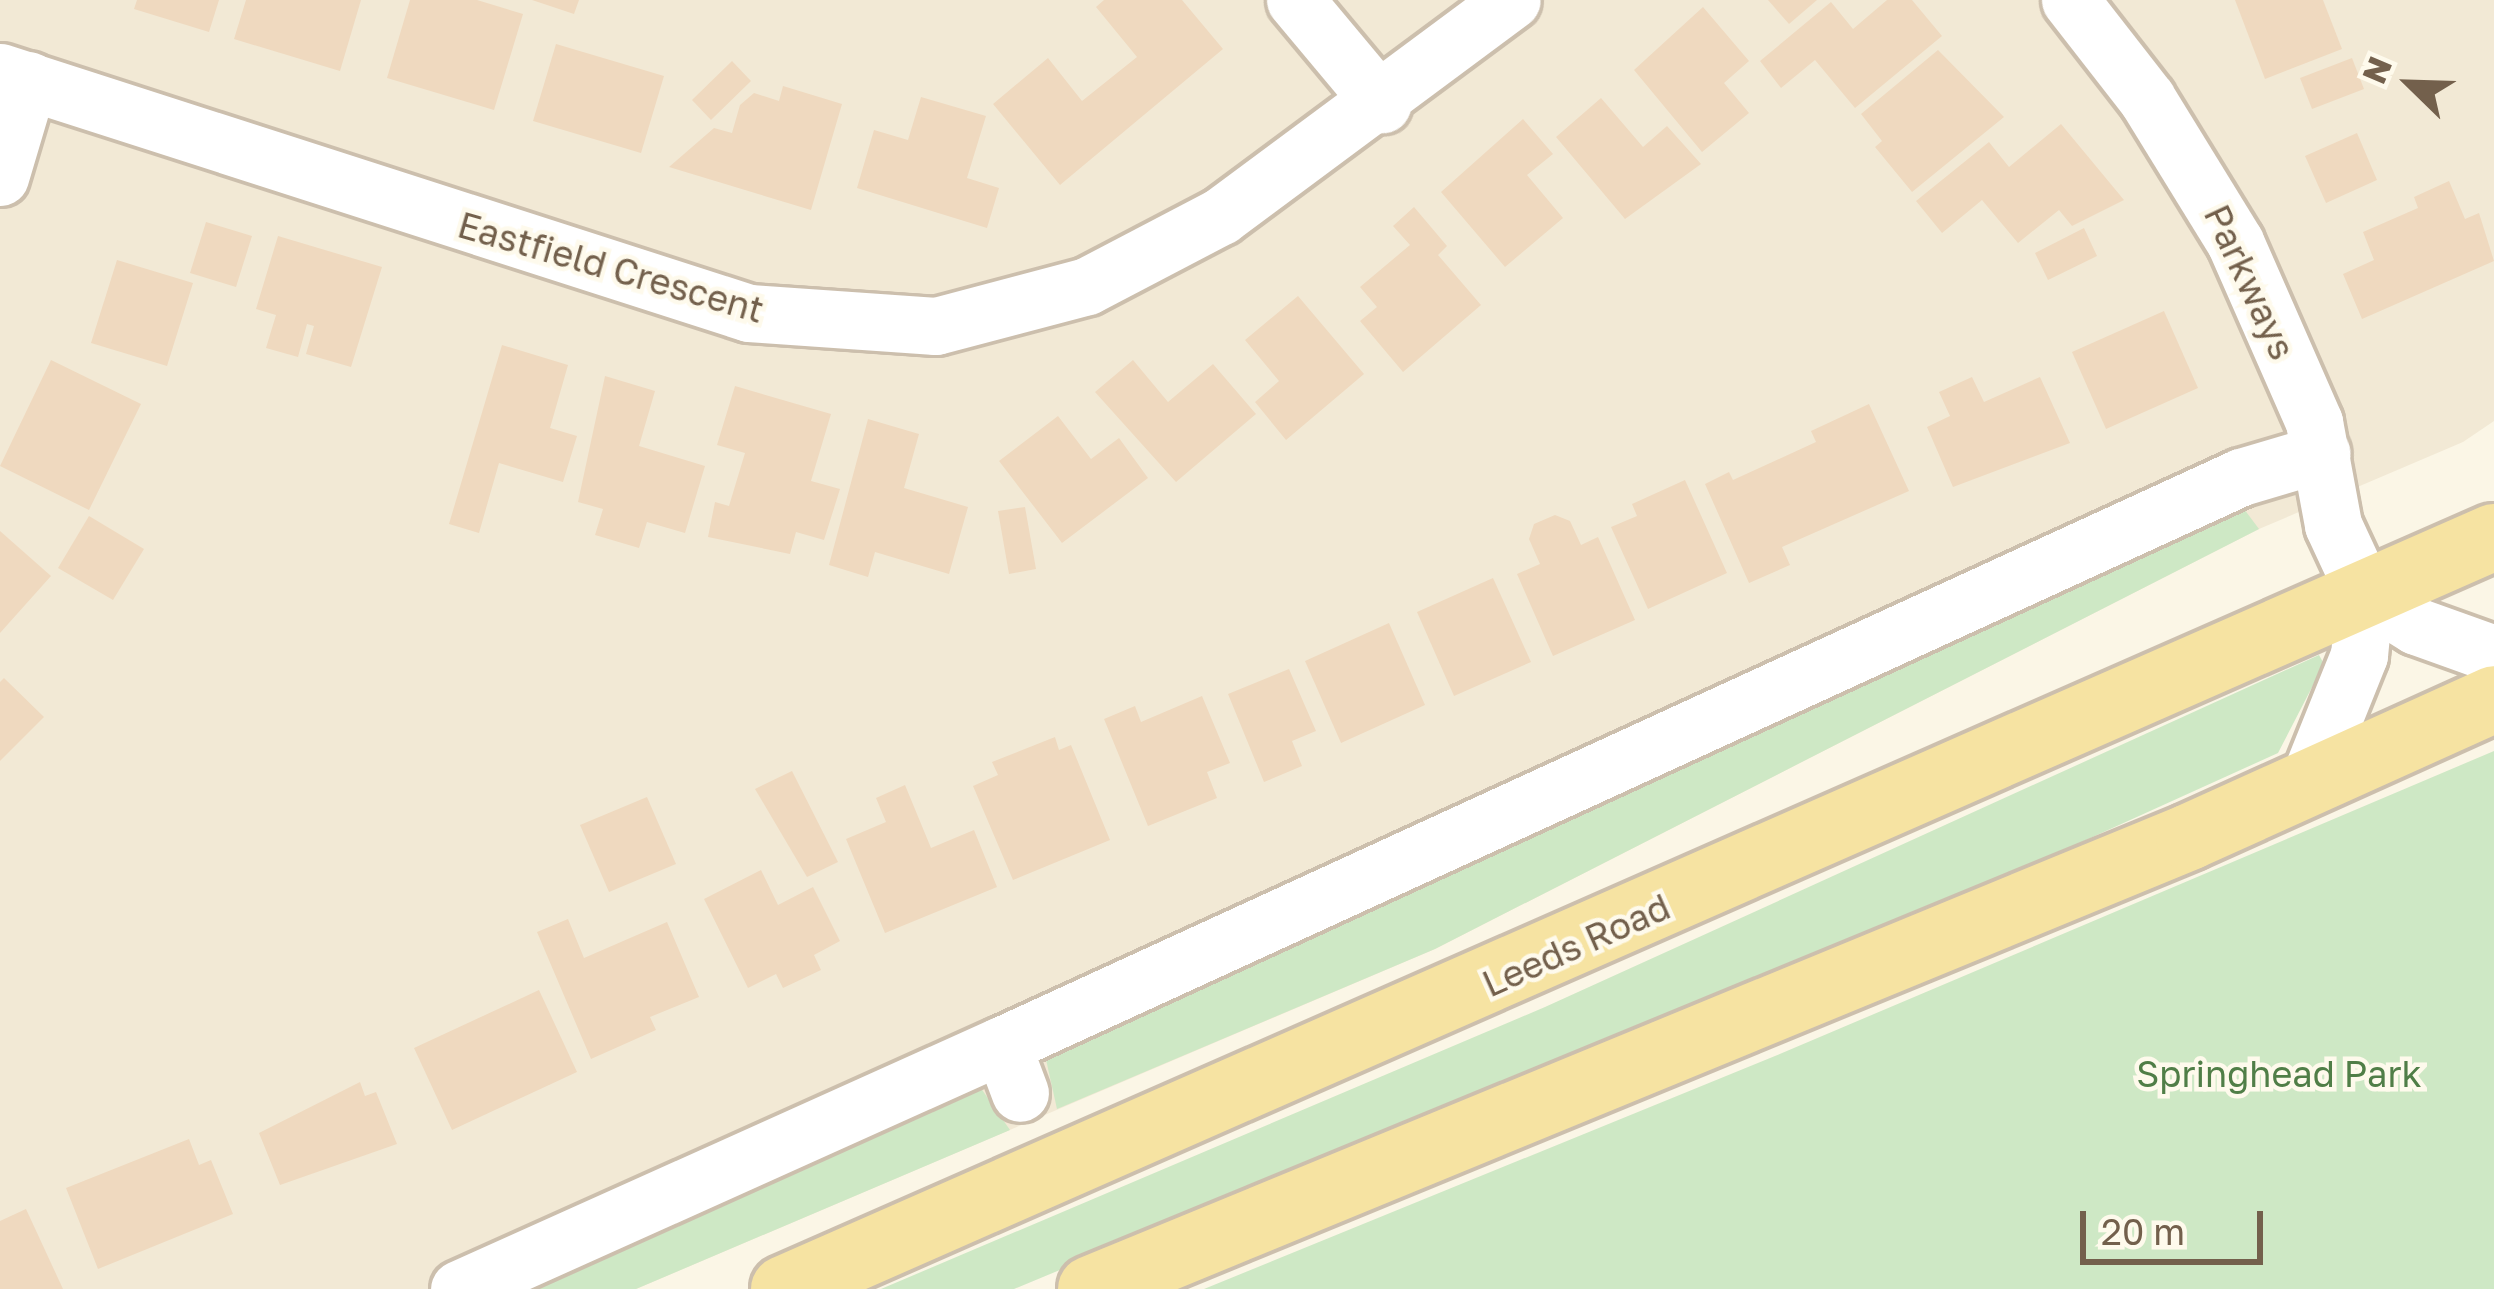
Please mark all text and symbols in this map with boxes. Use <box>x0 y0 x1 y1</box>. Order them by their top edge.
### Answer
north arrow <box>2350 24 2470 144</box>
text: N <box>2354 51 2399 89</box>
street label: Parkways <box>2195 198 2305 366</box>
street label: Eastfield Crescent <box>453 203 769 331</box>
street label: Leeds Road <box>1476 885 1676 1005</box>
park label: Springhead Park <box>2136 1052 2422 1096</box>
scale bar <box>2086 1187 2269 1261</box>
text: 20 m <box>2101 1210 2185 1253</box>

